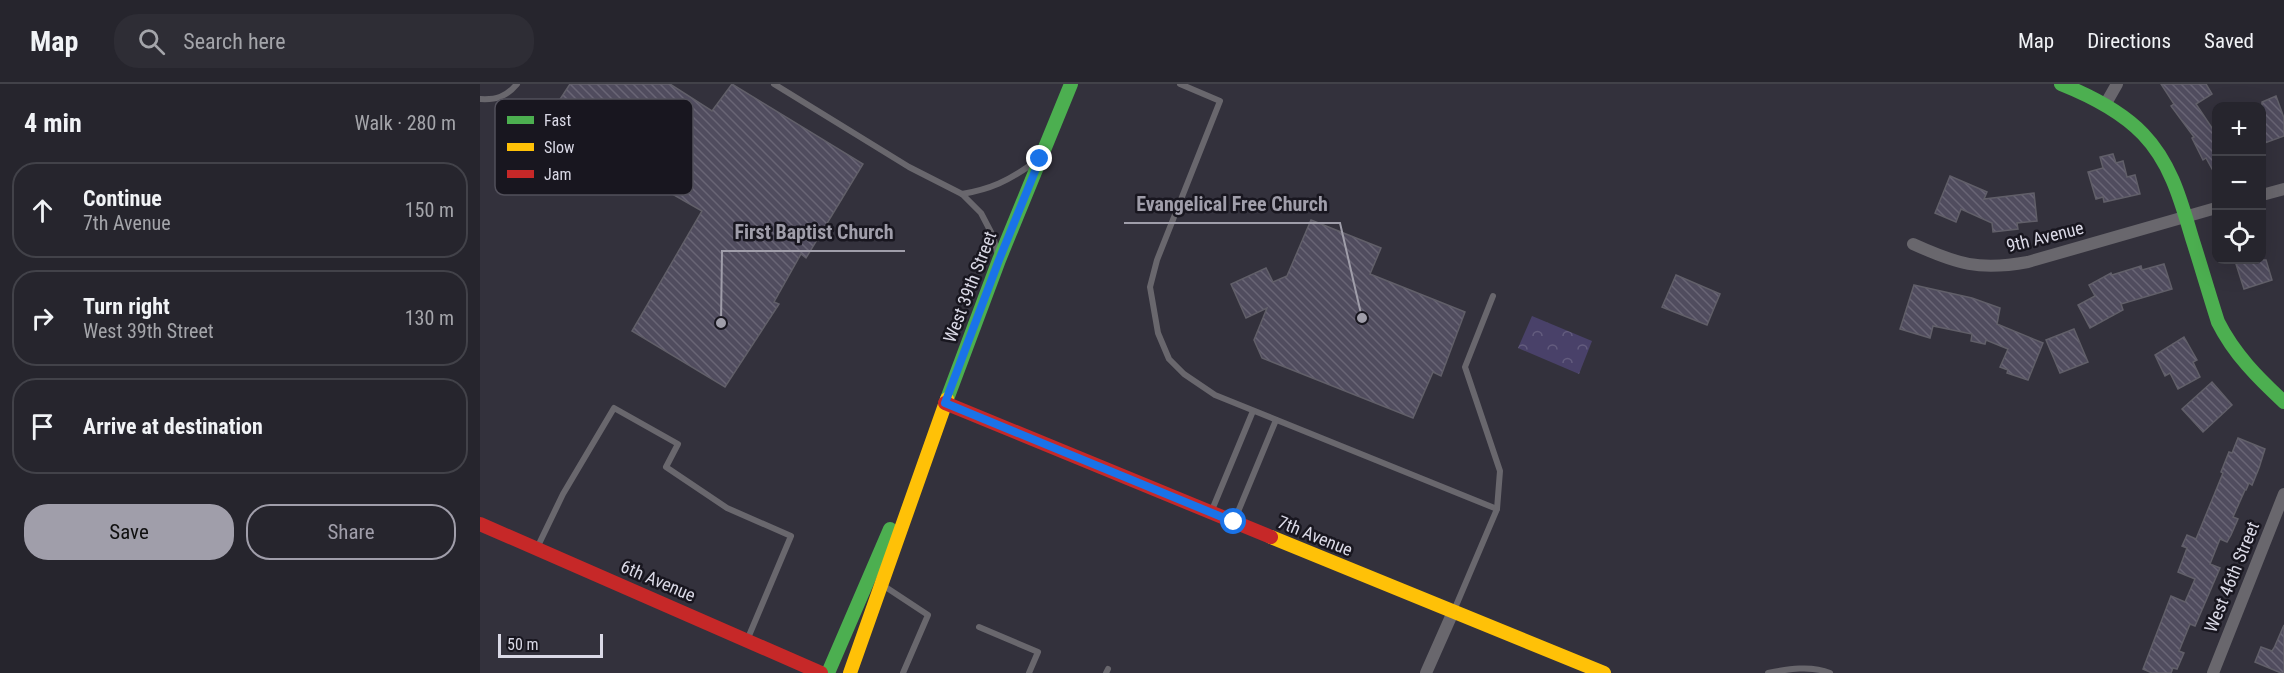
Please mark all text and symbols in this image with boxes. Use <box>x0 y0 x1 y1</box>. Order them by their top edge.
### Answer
search box <box>114 14 534 68</box>
text: Map <box>30 25 78 58</box>
icon: search <box>135 25 168 58</box>
text: Search here <box>183 29 286 54</box>
text: Map <box>2018 29 2054 53</box>
text: Directions <box>2087 29 2171 53</box>
text: Saved <box>2204 29 2254 53</box>
legend <box>495 99 693 195</box>
map controls <box>2212 102 2266 264</box>
button: + <box>2212 102 2266 156</box>
text: 4 min <box>24 108 82 138</box>
text: Walk · 280 m <box>355 111 456 135</box>
text: Fast <box>544 111 571 130</box>
text: Slow <box>544 138 574 157</box>
route end <box>1026 145 1052 171</box>
button: − <box>2212 156 2266 210</box>
text: Jam <box>544 165 571 184</box>
callout: Evangelical Free Church <box>1124 185 1340 223</box>
text: Continue <box>83 186 162 211</box>
text: Evangelical Free Church <box>1136 192 1328 216</box>
icon: ahead <box>26 194 59 227</box>
text: 150 m <box>405 198 454 222</box>
button: locate <box>2212 210 2266 264</box>
text: 7th Avenue <box>83 211 171 235</box>
callout: First Baptist Church <box>722 213 905 251</box>
street label: 9th Avenue <box>2004 217 2086 256</box>
text: First Baptist Church <box>734 220 894 244</box>
street label: West 39th Street <box>939 228 1000 346</box>
text: Turn right <box>83 294 170 319</box>
icon: right <box>26 302 59 335</box>
text: 130 m <box>405 306 454 330</box>
text: West 39th Street <box>83 319 214 343</box>
icon: arrive <box>26 410 59 443</box>
text: Arrive at destination <box>83 414 263 439</box>
button: Save <box>24 504 234 560</box>
button: Share <box>246 504 456 560</box>
route start <box>1220 508 1246 534</box>
street label: 7th Avenue <box>1275 511 1356 560</box>
street label: West 46th Street <box>2200 518 2263 635</box>
street label: 6th Avenue <box>618 555 699 606</box>
scale bar <box>498 631 603 658</box>
text: 50 m <box>507 635 539 654</box>

